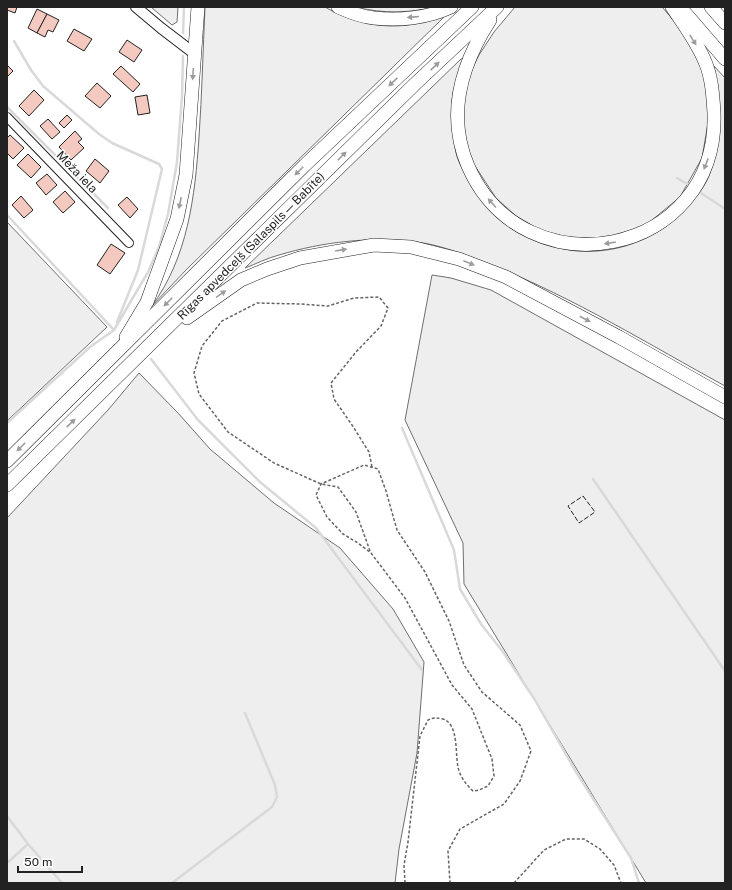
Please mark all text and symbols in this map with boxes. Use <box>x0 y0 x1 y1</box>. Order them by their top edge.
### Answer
one-way arrow <box>407 14 419 21</box>
one-way arrow <box>689 35 697 45</box>
one-way arrow <box>430 61 440 70</box>
one-way arrow <box>190 68 197 80</box>
one-way arrow <box>388 77 398 87</box>
street label: Meža iela <box>54 148 100 196</box>
one-way arrow <box>337 152 347 161</box>
one-way arrow <box>703 159 709 171</box>
one-way arrow <box>294 166 303 176</box>
street label: Rīgas apvedceļš (Salaspils — Babīte) <box>174 169 328 323</box>
one-way arrow <box>177 197 183 209</box>
one-way arrow <box>488 198 497 208</box>
one-way arrow <box>604 240 617 246</box>
one-way arrow <box>335 247 347 253</box>
one-way arrow <box>463 260 475 266</box>
one-way arrow <box>215 290 226 298</box>
one-way arrow <box>163 297 173 307</box>
one-way arrow <box>580 316 591 323</box>
one-way arrow <box>66 418 76 428</box>
one-way arrow <box>16 442 26 452</box>
scale bar <box>18 848 82 874</box>
text: 50 m <box>24 855 52 869</box>

